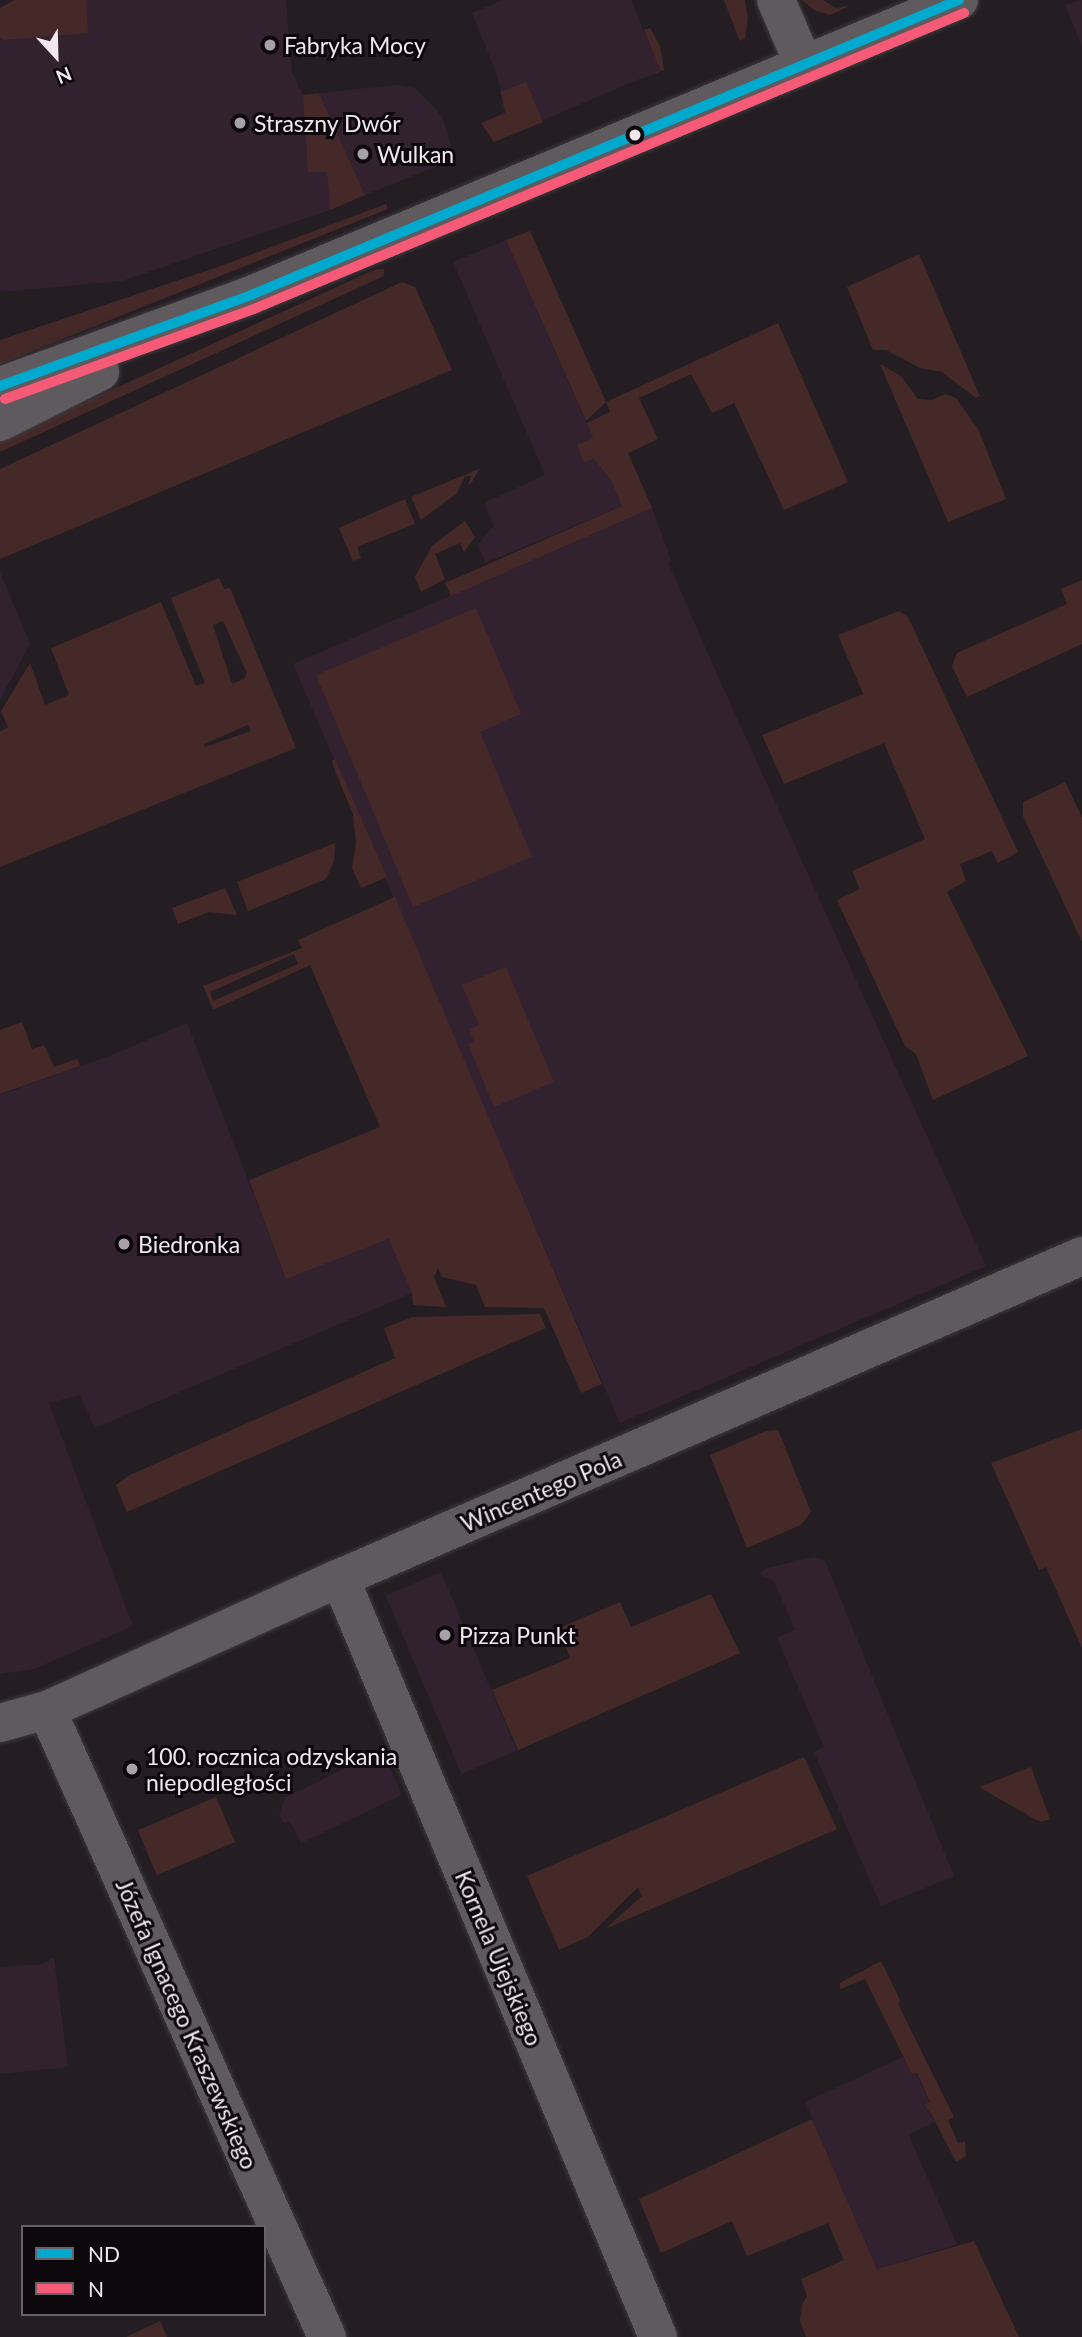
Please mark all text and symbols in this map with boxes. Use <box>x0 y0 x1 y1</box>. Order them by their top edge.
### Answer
north arrow <box>21 21 91 91</box>
place label: Fabryka Mocy <box>284 31 426 59</box>
marker: Fabryka Mocy <box>262 37 278 53</box>
text: N <box>53 63 75 89</box>
place label: Straszny Dwór <box>254 109 401 137</box>
marker: Straszny Dwór <box>232 115 248 131</box>
unlabelled marker <box>628 128 642 142</box>
place label: Wulkan <box>377 140 454 168</box>
marker: Wulkan <box>355 146 371 162</box>
place label: Biedronka <box>138 1230 240 1258</box>
marker: Biedronka <box>116 1236 132 1252</box>
street label: Wincentego Pola <box>457 1445 625 1537</box>
place label: Pizza Punkt <box>459 1621 576 1649</box>
marker: Pizza Punkt <box>437 1627 453 1643</box>
place label: 100. rocznica odzyskania niepodległości <box>146 1742 397 1796</box>
marker: 100. rocznica odzyskania niepodległości <box>124 1761 140 1777</box>
street label: Kornela Ujejskiego <box>450 1866 548 2050</box>
street label: Józefa Ignacego Kraszewskiego <box>110 1875 264 2173</box>
legend <box>21 2225 266 2316</box>
text: ND <box>88 2241 120 2266</box>
text: N <box>88 2276 104 2301</box>

